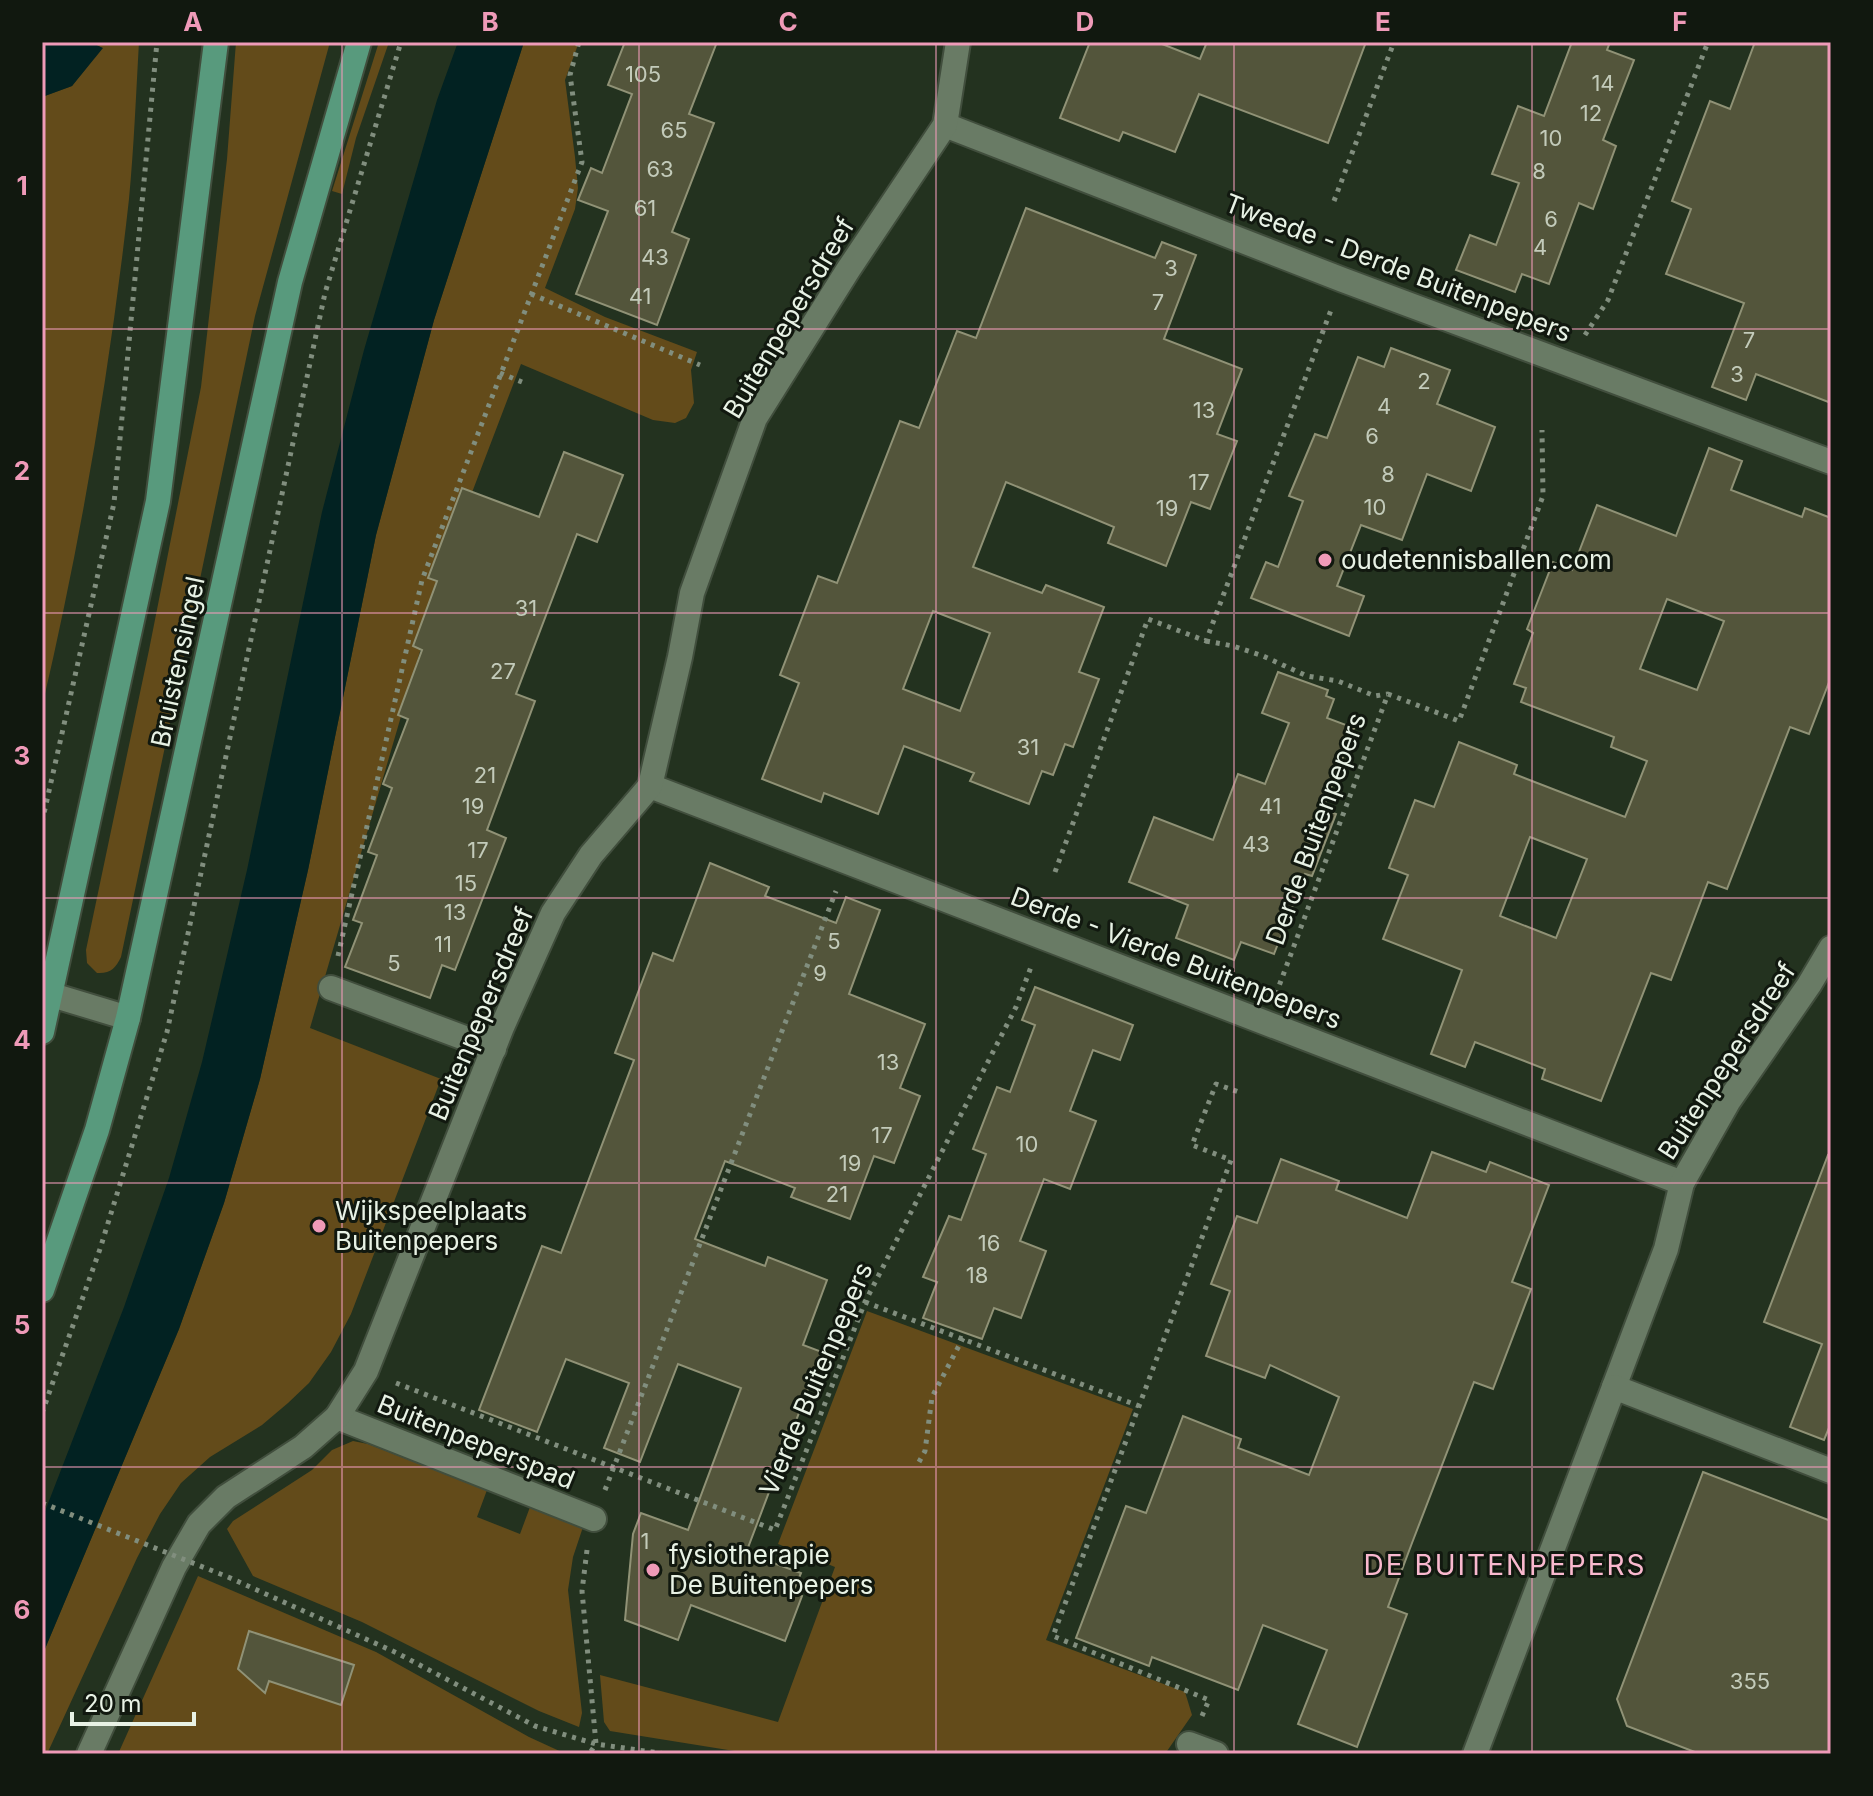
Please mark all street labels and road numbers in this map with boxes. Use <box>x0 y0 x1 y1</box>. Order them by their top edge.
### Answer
street label: Tweede - Derde Buitenpepers <box>1220 187 1576 348</box>
street label: Buitenpepersdreef <box>716 212 861 424</box>
street label: Bruistensingel <box>144 574 211 750</box>
street label: Derde Buitenpepers <box>1259 709 1372 949</box>
street label: Derde - Vierde Buitenpepers <box>1007 880 1346 1035</box>
street label: Buitenpepersdreef <box>422 902 540 1125</box>
street label: Buitenpepersdreef <box>1651 956 1802 1165</box>
street label: Vierde Buitenpepers <box>752 1258 879 1500</box>
street label: Buitenpeperspad <box>373 1388 579 1495</box>

